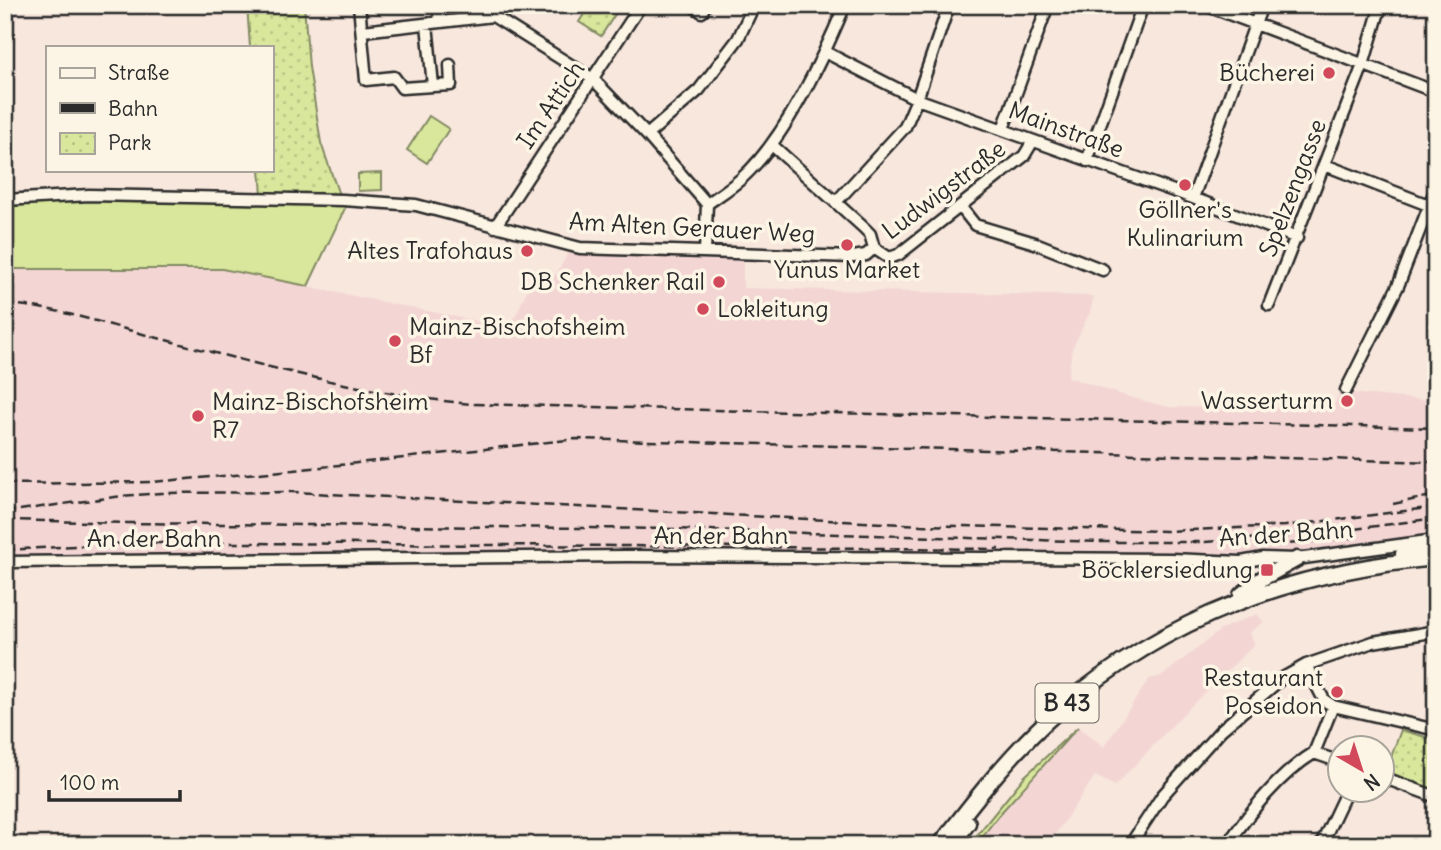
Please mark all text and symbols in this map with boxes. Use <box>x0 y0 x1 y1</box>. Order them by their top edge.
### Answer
legend <box>46 46 273 172</box>
street label: Im Attich <box>510 55 591 154</box>
place label: Bücherei <box>1219 57 1315 87</box>
text: Straße <box>108 59 169 86</box>
marker: Bücherei <box>1321 65 1337 81</box>
street label: Mainstraße <box>1005 94 1128 164</box>
text: Bahn <box>108 95 158 122</box>
street label: Spelzengasse <box>1252 115 1332 261</box>
text: Park <box>108 129 151 156</box>
street label: Ludwigstraße <box>876 133 1011 245</box>
marker: Göllner's Kulinarium <box>1177 177 1193 193</box>
place label: Göllner's Kulinarium <box>1126 194 1244 252</box>
street label: Am Alten Gerauer Weg <box>568 206 816 248</box>
place label: Altes Trafohaus <box>347 235 513 265</box>
marker: Yunus Market <box>839 237 855 253</box>
marker: Altes Trafohaus <box>519 243 535 259</box>
place label: Yunus Market <box>774 254 920 284</box>
place label: DB Schenker Rail <box>520 266 705 296</box>
marker: DB Schenker Rail <box>711 274 727 290</box>
place label: Lokleitung <box>717 293 829 323</box>
marker: Lokleitung <box>695 301 711 317</box>
place label: Mainz-Bischofsheim Bf <box>409 311 625 369</box>
marker: Mainz-Bischofsheim Bf <box>387 333 403 349</box>
place label: Wasserturm <box>1201 385 1333 415</box>
place label: Mainz-Bischofsheim R7 <box>212 386 428 444</box>
marker: Wasserturm <box>1339 393 1355 409</box>
marker: Mainz-Bischofsheim R7 <box>190 408 206 424</box>
street label: An der Bahn <box>1218 513 1354 553</box>
street label: An der Bahn <box>654 520 788 550</box>
street label: An der Bahn <box>87 523 221 553</box>
place label: Böcklersiedlung <box>1081 554 1253 584</box>
marker: Böcklersiedlung <box>1259 562 1275 578</box>
place label: Restaurant Poseidon <box>1204 662 1323 720</box>
road number: B 43 <box>1036 684 1098 722</box>
marker: Restaurant Poseidon <box>1329 684 1345 700</box>
north arrow <box>1326 734 1396 804</box>
scale bar <box>49 759 180 803</box>
text: 100 m <box>60 769 119 796</box>
text: N <box>1359 769 1384 796</box>

